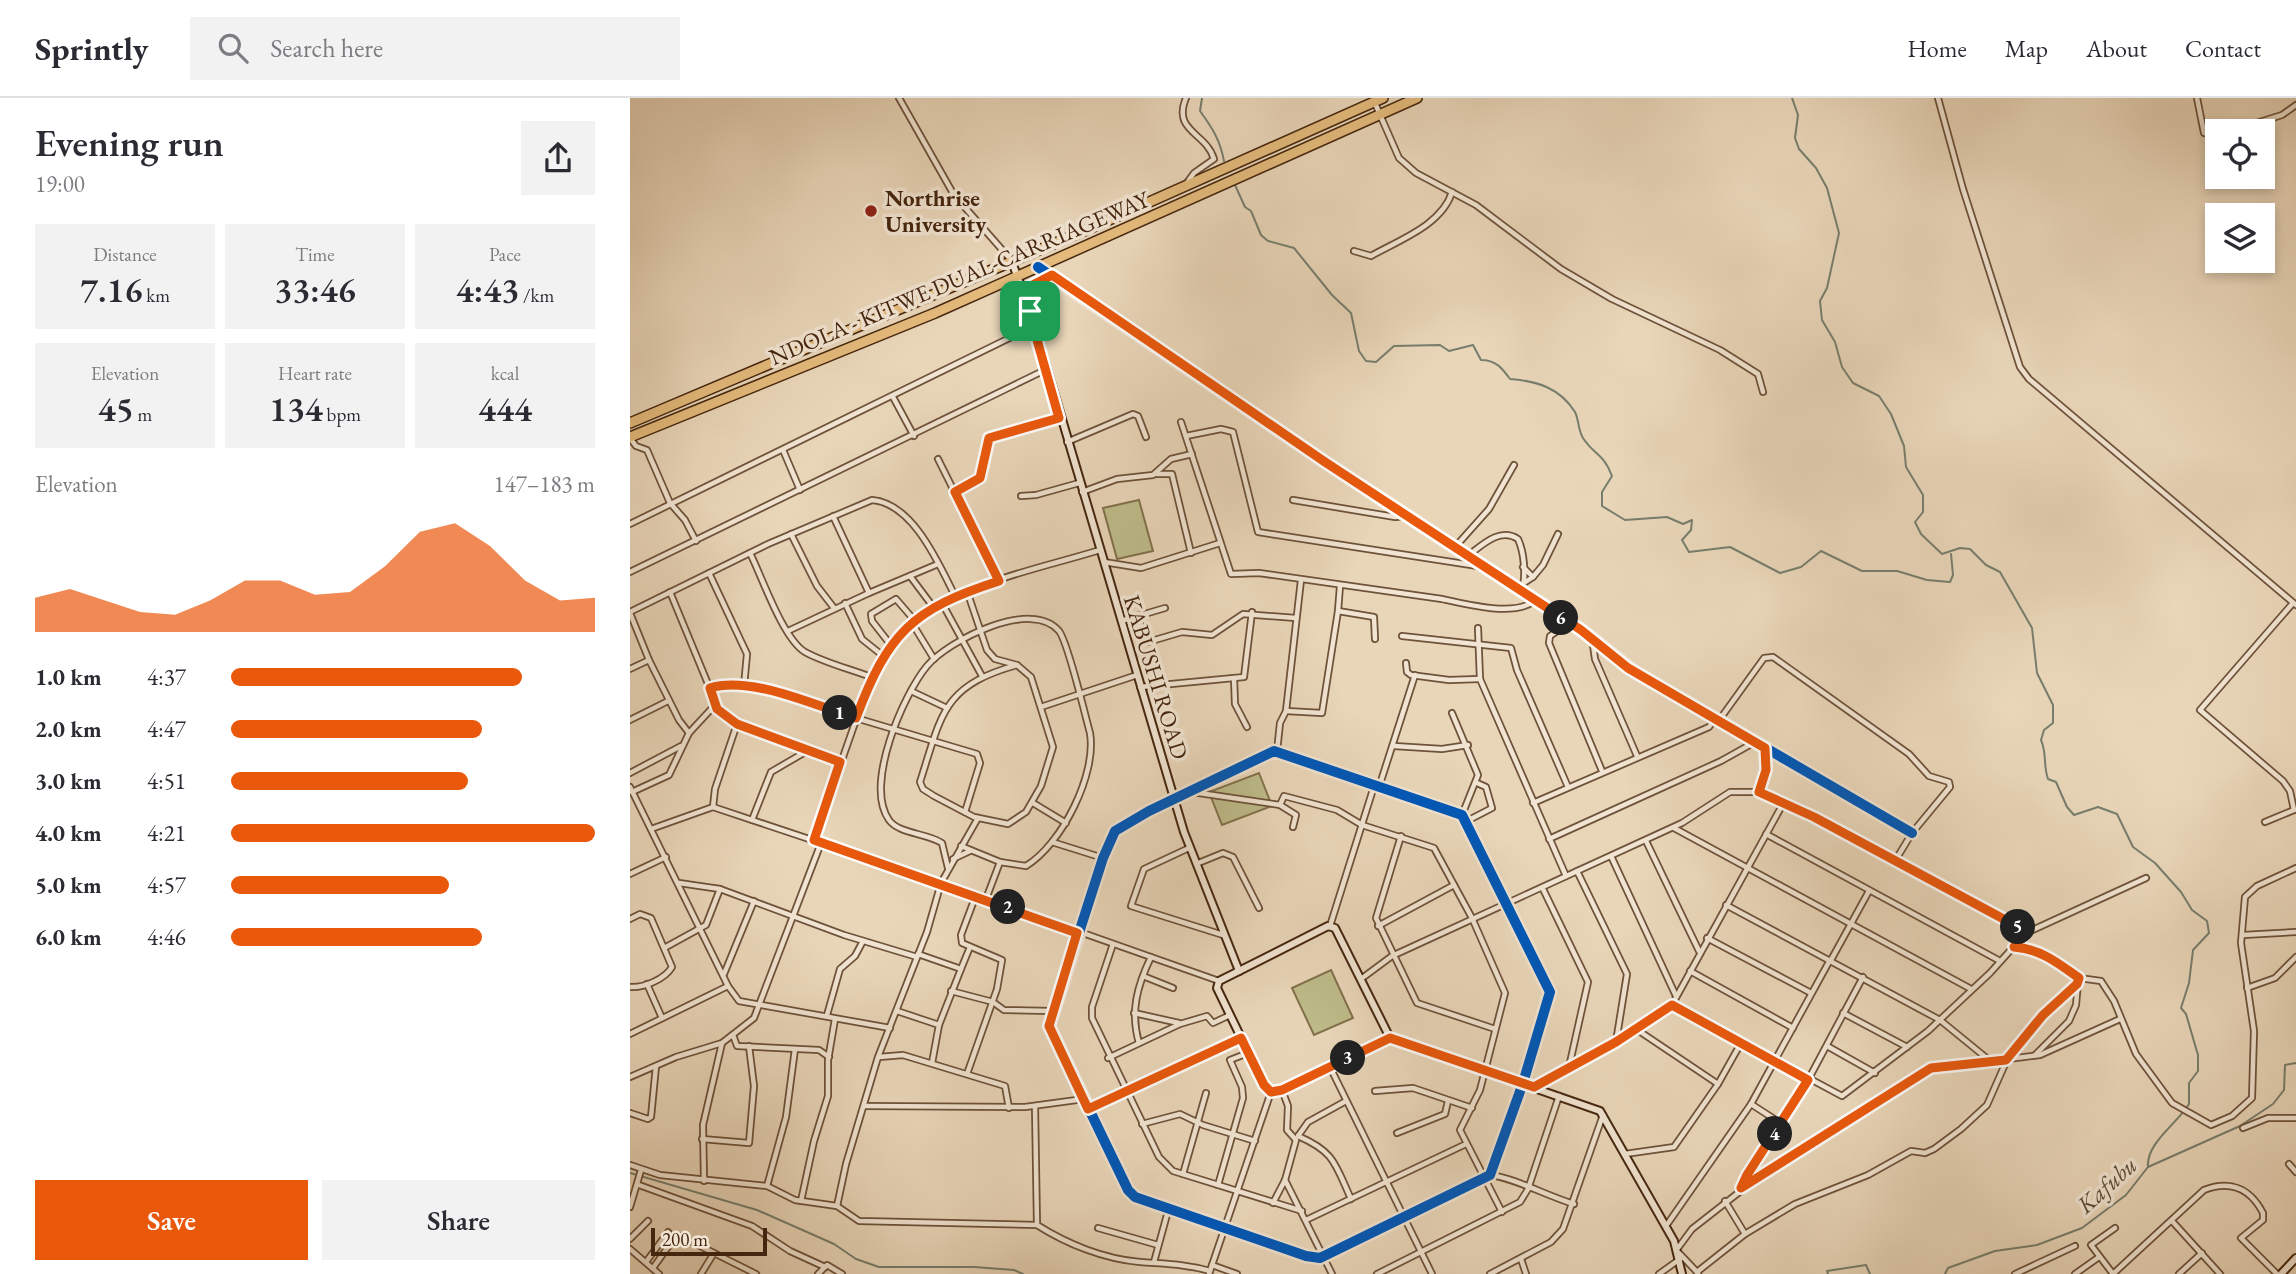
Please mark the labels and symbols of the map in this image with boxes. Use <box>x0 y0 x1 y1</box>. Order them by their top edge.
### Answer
street label: NDOLA - KITWE DUAL-CARRIAGEWAY <box>765 183 1155 372</box>
place label: Northrise University <box>885 183 987 239</box>
marker: Northrise University <box>863 203 879 219</box>
pin <box>1000 281 1060 341</box>
street label: KABUSHI ROAD <box>1117 591 1195 763</box>
pin: 6 <box>1544 601 1578 636</box>
pin: 1 <box>822 696 858 730</box>
pin: 2 <box>990 890 1026 924</box>
pin: 5 <box>2000 910 2036 944</box>
pin: 3 <box>1330 1040 1366 1076</box>
pin: 4 <box>1758 1116 1792 1152</box>
water label: Kafubu <box>2069 1149 2143 1221</box>
scale bar <box>651 1225 766 1257</box>

